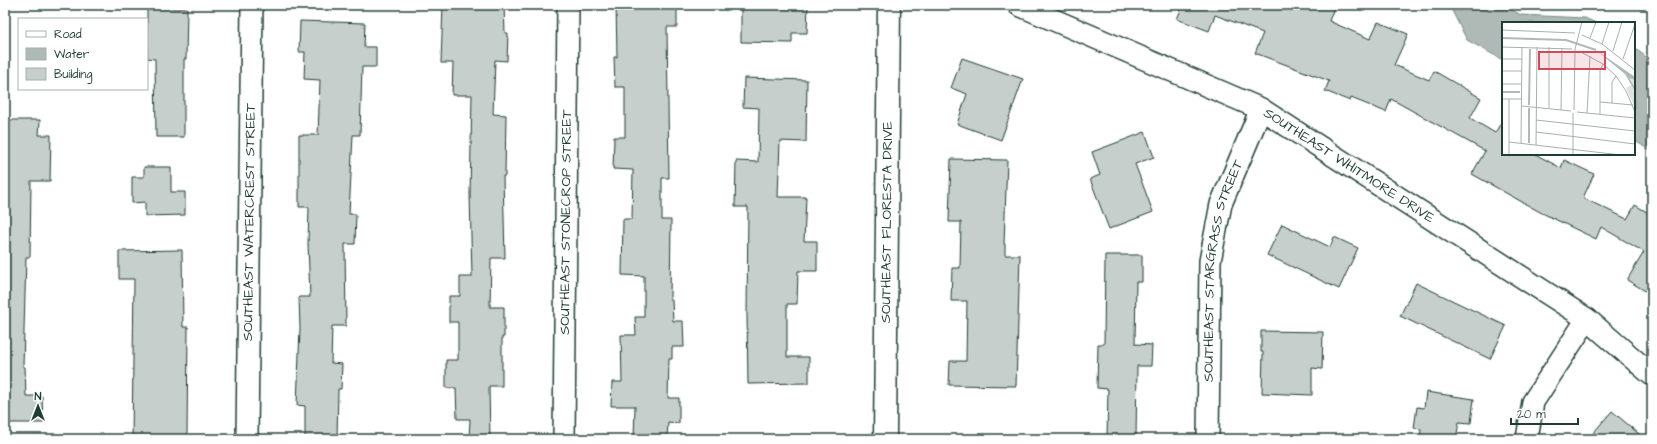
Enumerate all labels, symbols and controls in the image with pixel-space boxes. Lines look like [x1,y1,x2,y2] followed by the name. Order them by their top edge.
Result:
[18,18,148,90] legend
[1502,22,1635,155] inset map
[54,26,82,43] text: Road
[54,46,90,63] text: Water
[54,66,92,84] text: Building
[238,103,261,341] street label: SOUTHEAST WATERCREST STREET
[1260,103,1439,229] street label: SOUTHEAST WHITMORE DRIVE
[555,109,577,335] street label: SOUTHEAST STONECROP STREET
[876,120,898,323] street label: SOUTHEAST FLORESTA DRIVE
[1199,157,1249,382] street label: SOUTHEAST STARGRASS STREET
[18,386,58,426] north arrow
[35,389,42,404] text: N
[1511,400,1578,426] scale bar
[1517,406,1546,423] text: 20 m

